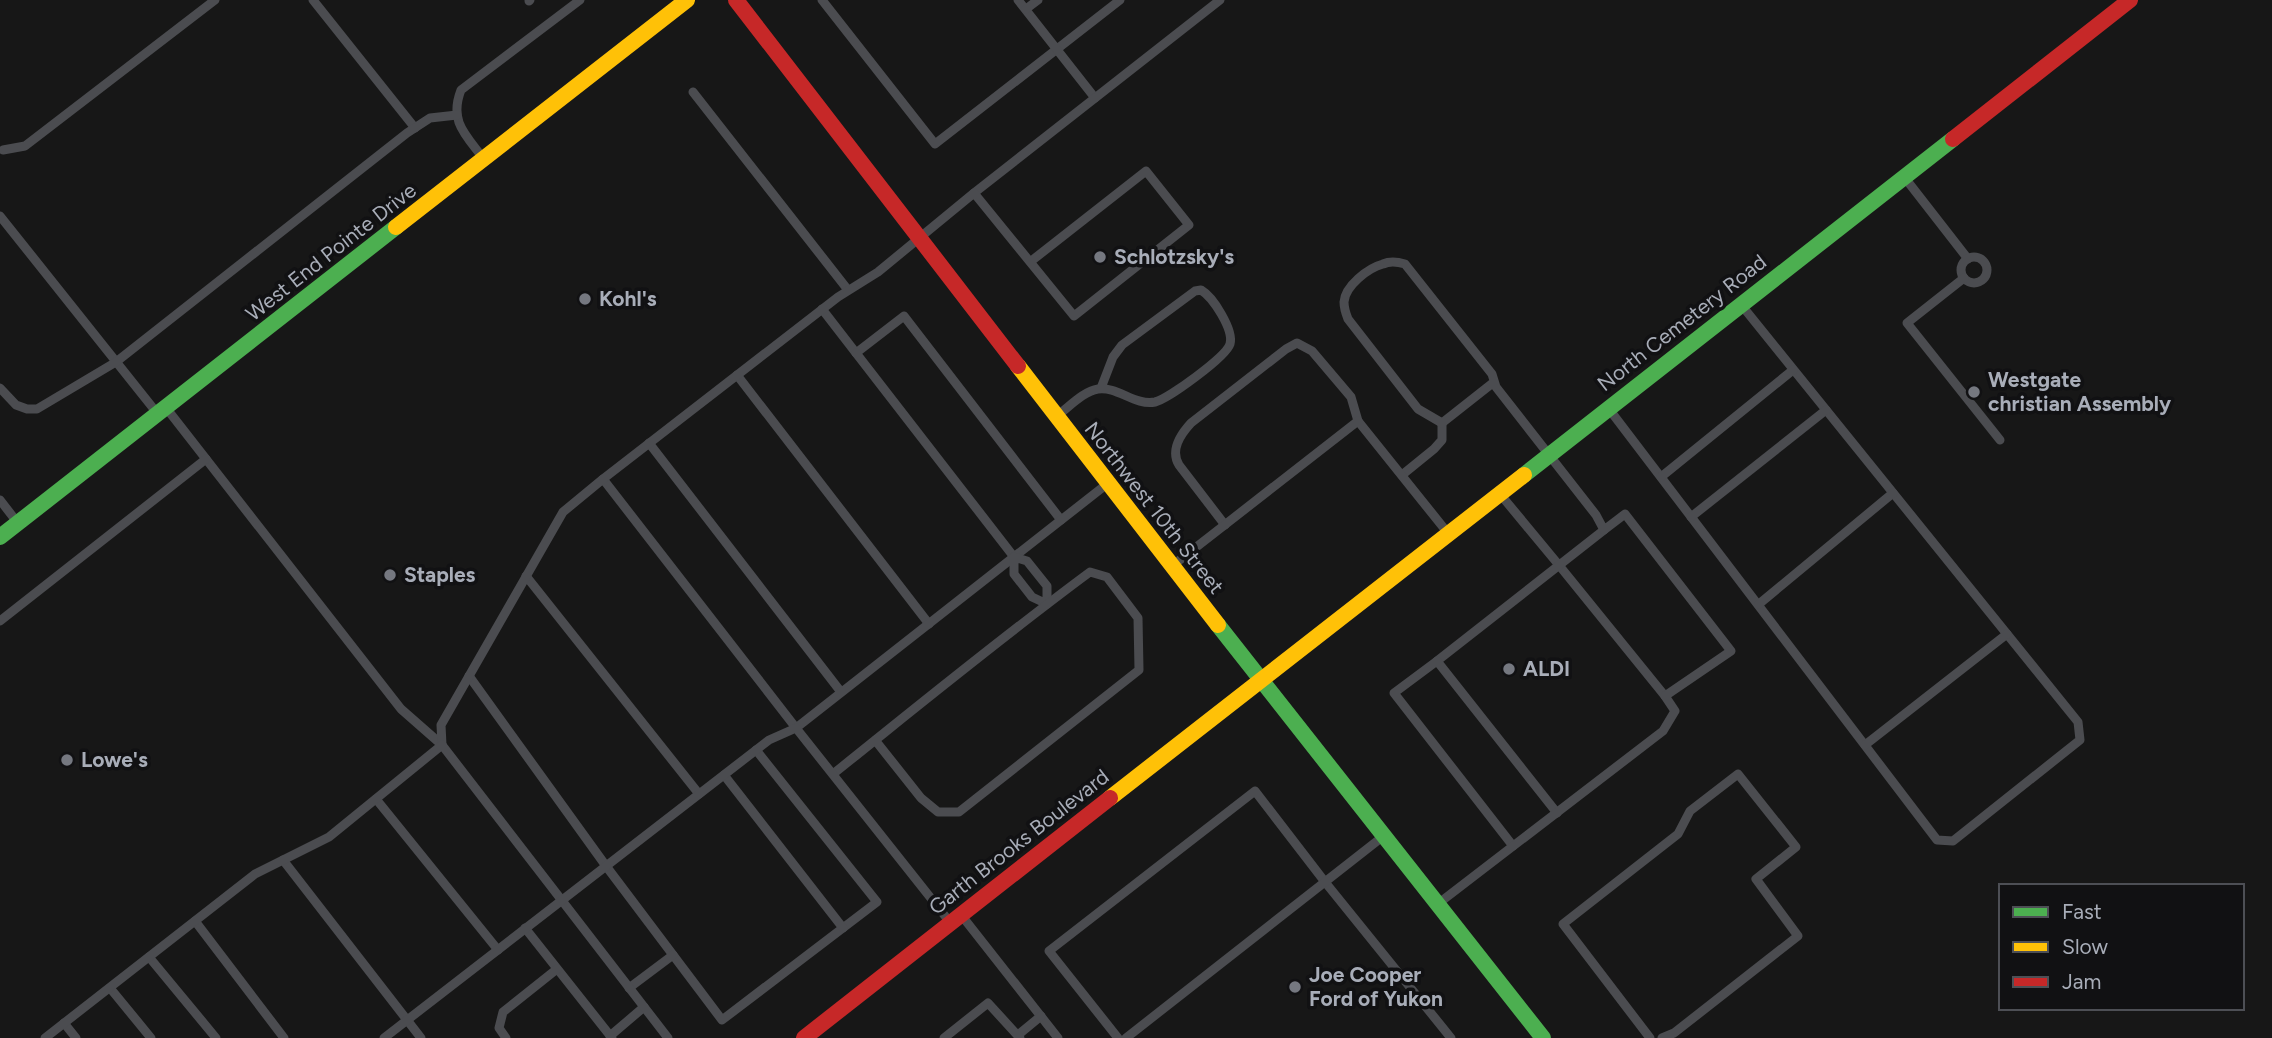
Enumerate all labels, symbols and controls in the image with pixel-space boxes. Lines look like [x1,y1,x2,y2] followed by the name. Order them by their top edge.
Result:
[241,177,421,326] street label: West End Pointe Drive
[1114,244,1234,269] place label: Schlotzsky's
[1092,249,1108,265] marker: Schlotzsky's
[1592,249,1771,396] street label: North Cemetery Road
[599,286,657,311] place label: Kohl's
[577,291,593,307] marker: Kohl's
[1988,367,2172,416] place label: Westgate christian Assembly
[1966,384,1982,400] marker: Westgate christian Assembly
[1079,417,1229,599] street label: Northwest 10th Street
[404,562,476,587] place label: Staples
[382,567,398,583] marker: Staples
[1523,656,1570,681] place label: ALDI
[1501,661,1517,677] marker: ALDI
[81,747,148,772] place label: Lowe's
[59,752,75,768] marker: Lowe's
[924,764,1114,920] street label: Garth Brooks Boulevard
[1999,884,2244,1010] legend
[2062,899,2102,924] text: Fast
[2062,934,2108,959] text: Slow
[1309,962,1443,1011] place label: Joe Cooper Ford of Yukon
[2062,969,2101,994] text: Jam
[1287,979,1303,995] marker: Joe Cooper Ford of Yukon

